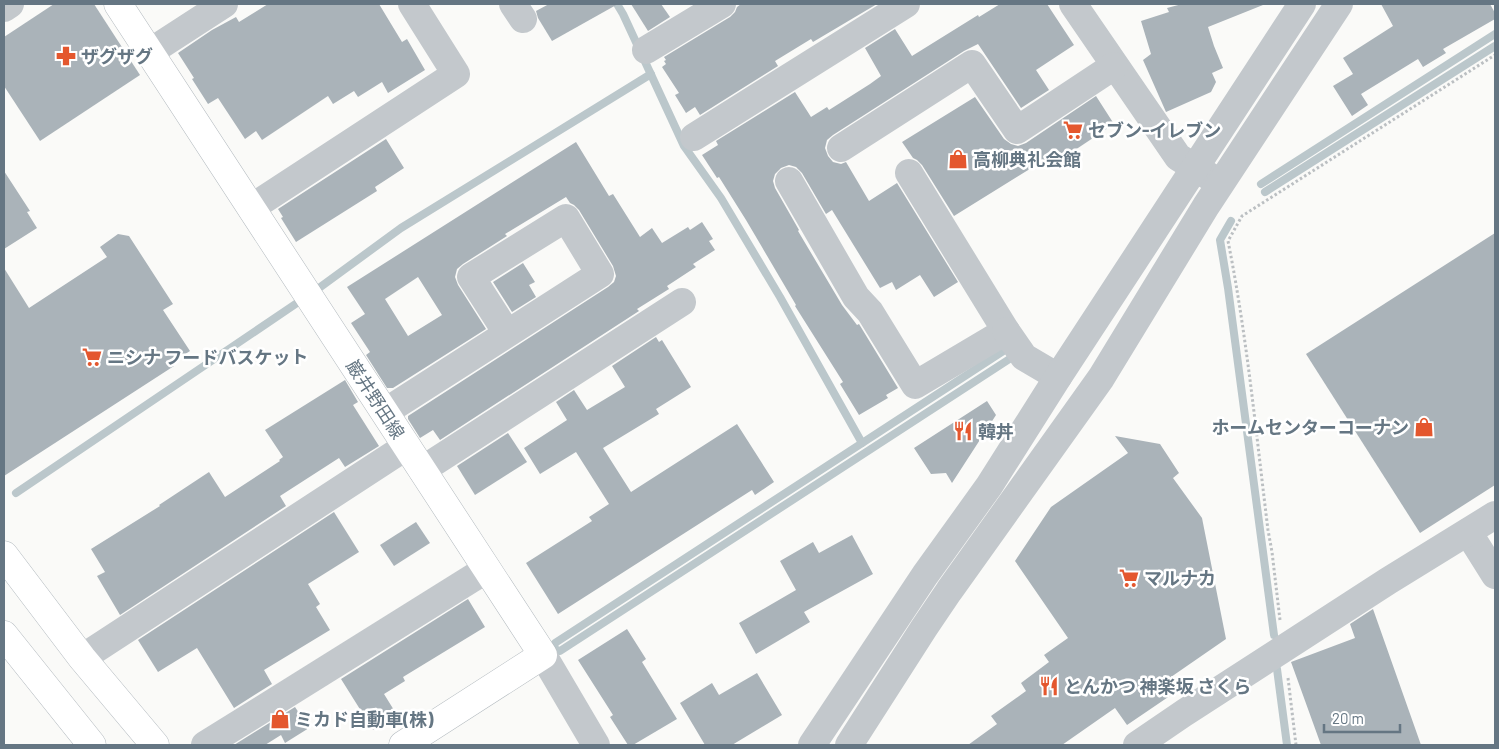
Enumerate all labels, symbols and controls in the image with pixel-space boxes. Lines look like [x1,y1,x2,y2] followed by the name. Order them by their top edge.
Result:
[55,45,77,67] pharmacy icon: ザグザグ
[81,45,153,67] place label: ザグザグ
[1062,119,1084,141] supermarket icon: セブン-イレブン
[1088,119,1221,141] place label: セブン-イレブン
[947,148,969,170] shop icon: 高柳典礼会館
[973,148,1081,170] place label: 高柳典礼会館
[81,346,103,368] supermarket icon: ニシナ フードバスケット
[107,346,309,368] place label: ニシナ フードバスケット
[342,355,410,443] street label: 巌井野田線
[1212,416,1409,438] place label: ホームセンターコーナン
[1413,416,1435,438] shop icon: ホームセンターコーナン
[952,420,974,442] restaurant icon: 韓丼
[978,420,1014,442] place label: 韓丼
[1118,567,1140,589] supermarket icon: マルナカ
[1144,567,1216,589] place label: マルナカ
[1038,675,1060,697] restaurant icon: とんかつ 神楽坂 さくら
[1064,675,1251,697] place label: とんかつ 神楽坂 さくら
[1324,702,1400,734] scale bar
[269,708,291,730] shop icon: ミカド自動車(株)
[295,708,434,730] place label: ミカド自動車(株)
[1332,709,1364,727] text: 20 m

